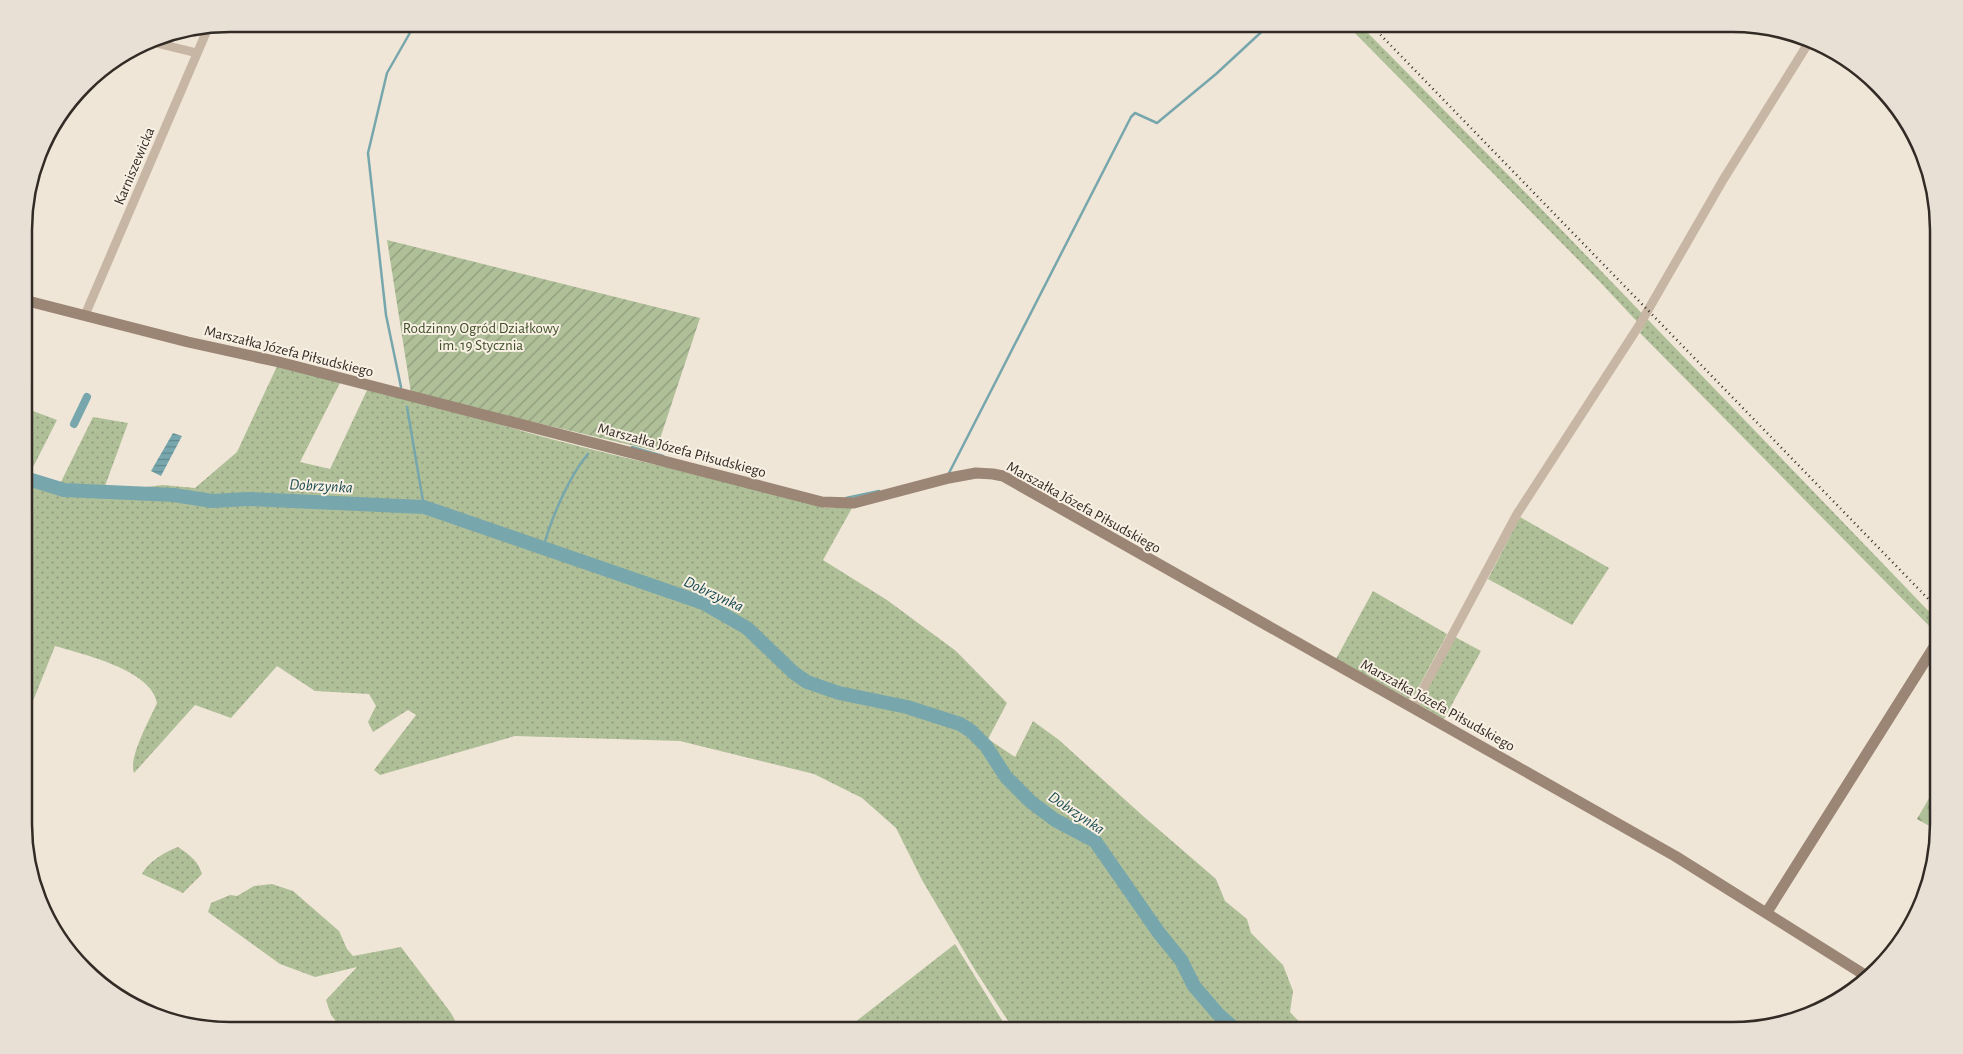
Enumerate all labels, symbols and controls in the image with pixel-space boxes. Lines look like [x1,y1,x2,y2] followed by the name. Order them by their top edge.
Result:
[111,125,158,207] street label: Karniszewicka
[403,321,560,353] park label: Rodzinny Ogród Działkowy im. 19 Stycznia
[203,323,375,380] street label: Marszałka Józefa Piłsudskiego
[596,421,768,480] street label: Marszałka Józefa Piłsudskiego
[1004,459,1163,556] street label: Marszałka Józefa Piłsudskiego
[289,476,353,496] water label: Dobrzynka
[681,573,746,615] water label: Dobrzynka
[1358,657,1517,754] street label: Marszałka Józefa Piłsudskiego
[1046,788,1107,837] water label: Dobrzynka

